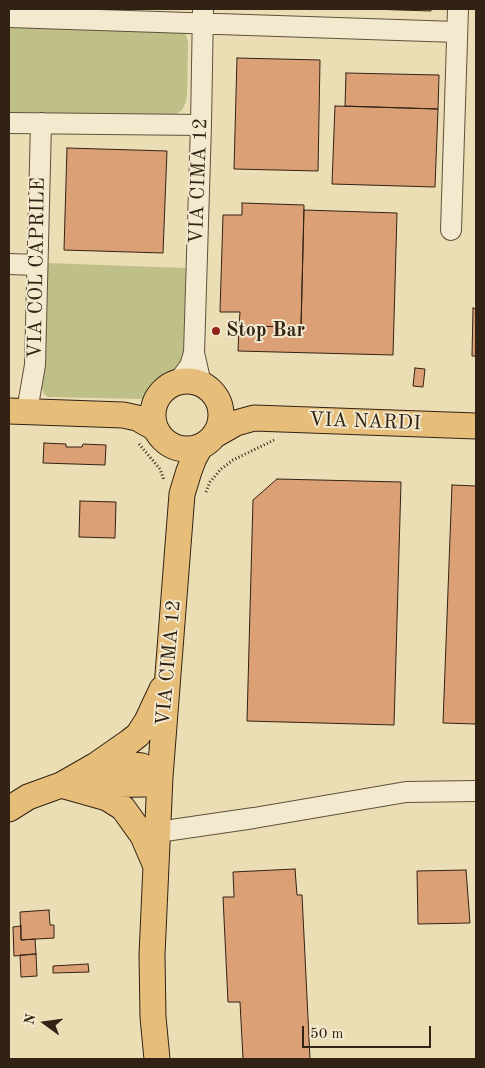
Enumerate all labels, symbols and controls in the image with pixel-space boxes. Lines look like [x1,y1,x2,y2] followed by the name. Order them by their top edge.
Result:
[185,117,213,245] street label: VIA CIMA 12
[23,177,51,359] street label: VIA COL CAPRILE
[226,319,305,343] place label: Stop Bar
[210,325,222,337] marker: Stop Bar
[309,408,421,436] street label: VIA NARDI
[152,599,186,727] street label: VIA CIMA 12
[20,998,70,1048] north arrow
[22,1012,39,1026] text: N
[305,1016,434,1048] scale bar
[310,1027,344,1042] text: 50 m

